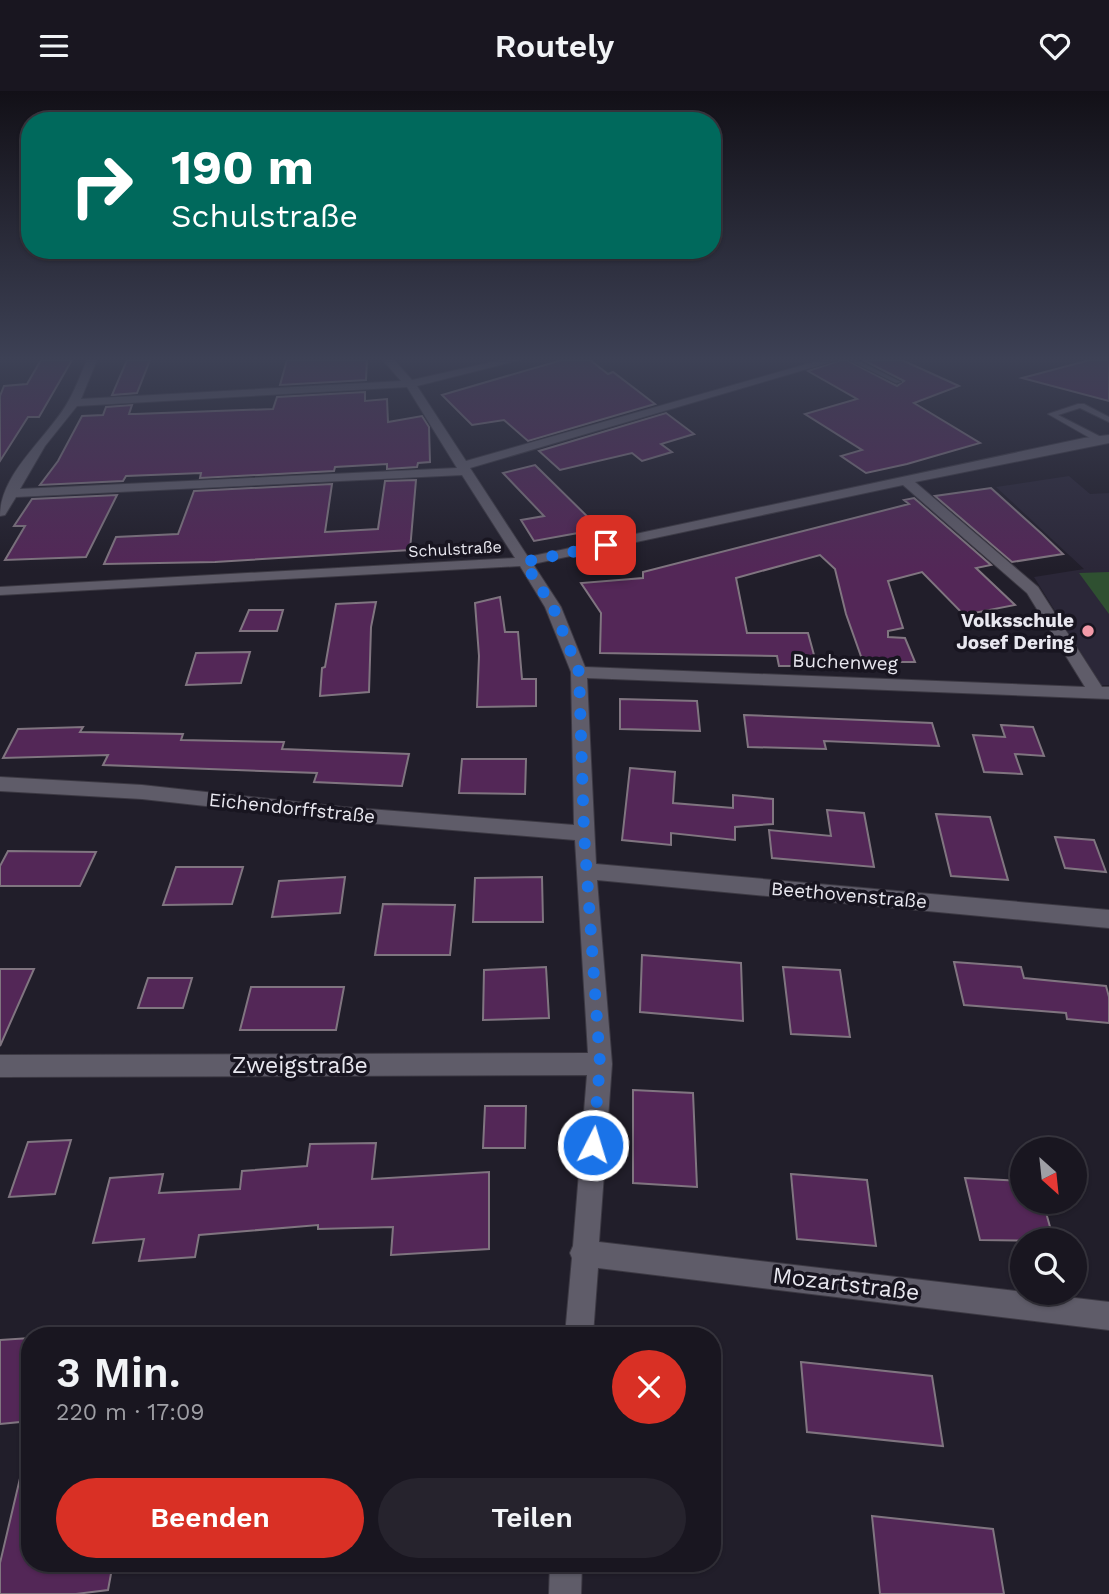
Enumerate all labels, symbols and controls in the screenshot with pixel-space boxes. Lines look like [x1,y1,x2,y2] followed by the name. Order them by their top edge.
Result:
[35,27,73,65] icon: menu
[495,27,614,65] text: Routely
[1036,27,1074,65] icon: heart
[171,138,314,196] text: 190 m
[56,140,147,231] icon: right
[171,197,358,235] text: Schulstraße
[576,515,636,575] pin
[587,526,625,564] icon: arrive
[408,537,502,561] street label: Schulstraße
[956,609,1074,654] place label: Volksschule Josef Dering
[1080,623,1096,639] marker: Volksschule Josef Dering
[792,649,899,675] street label: Buchenweg
[208,788,376,828] street label: Eichendorffstraße
[770,877,928,913] street label: Beethovenstraße
[232,1052,368,1079] street label: Zweigstraße
[556,1108,630,1182] position arrow
[1010,1137,1087,1215] north arrow
[1010,1137,1087,1305] map controls
[1010,1228,1087,1305] button: search
[771,1262,921,1306] street label: Mozartstraße
[56,1348,181,1397] text: 3 Min.
[612,1350,686,1424] button: close
[56,1399,205,1426] text: 220 m · 17:09
[56,1478,364,1558] button: Beenden
[378,1478,686,1558] button: Teilen

